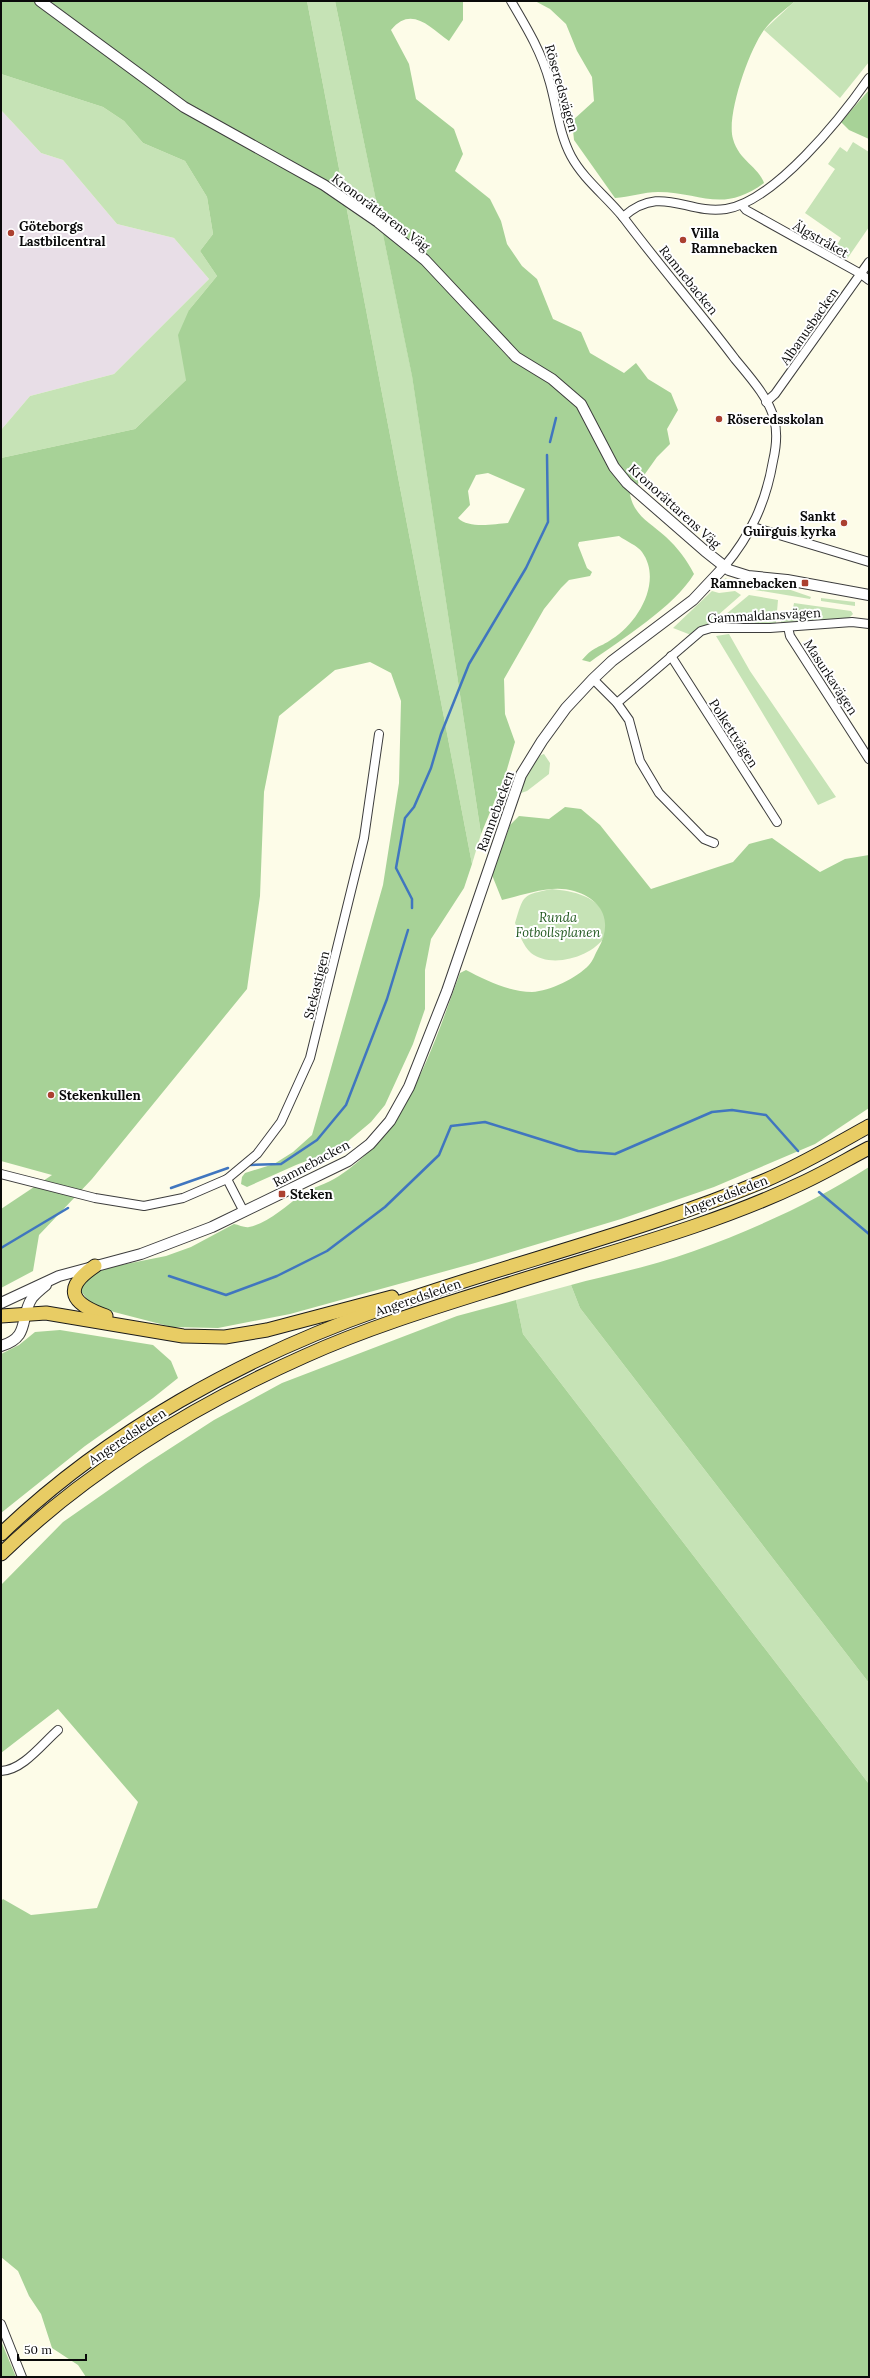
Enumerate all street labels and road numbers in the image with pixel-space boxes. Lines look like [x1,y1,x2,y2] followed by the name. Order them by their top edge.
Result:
[541,42,582,134] street label: Röseredsvägen
[328,170,434,255] street label: Kronorättarens Väg
[789,217,852,262] street label: Älgstråket
[655,242,722,319] street label: Ramnebacken
[776,284,842,369] street label: Albanusbacken
[625,460,725,553] street label: Kronorättarens Väg
[707,604,821,627] street label: Gammaldansvägen
[800,636,861,718] street label: Masurkavägen
[705,696,762,771] street label: Polkettvägen
[473,768,518,854] street label: Ramnebacken
[300,949,333,1021] street label: Stekastigen
[270,1136,353,1191] street label: Ramnebacken
[679,1171,770,1220] street label: Angeredsleden
[372,1275,463,1320] street label: Angeredsleden
[84,1404,169,1469] street label: Angeredsleden

